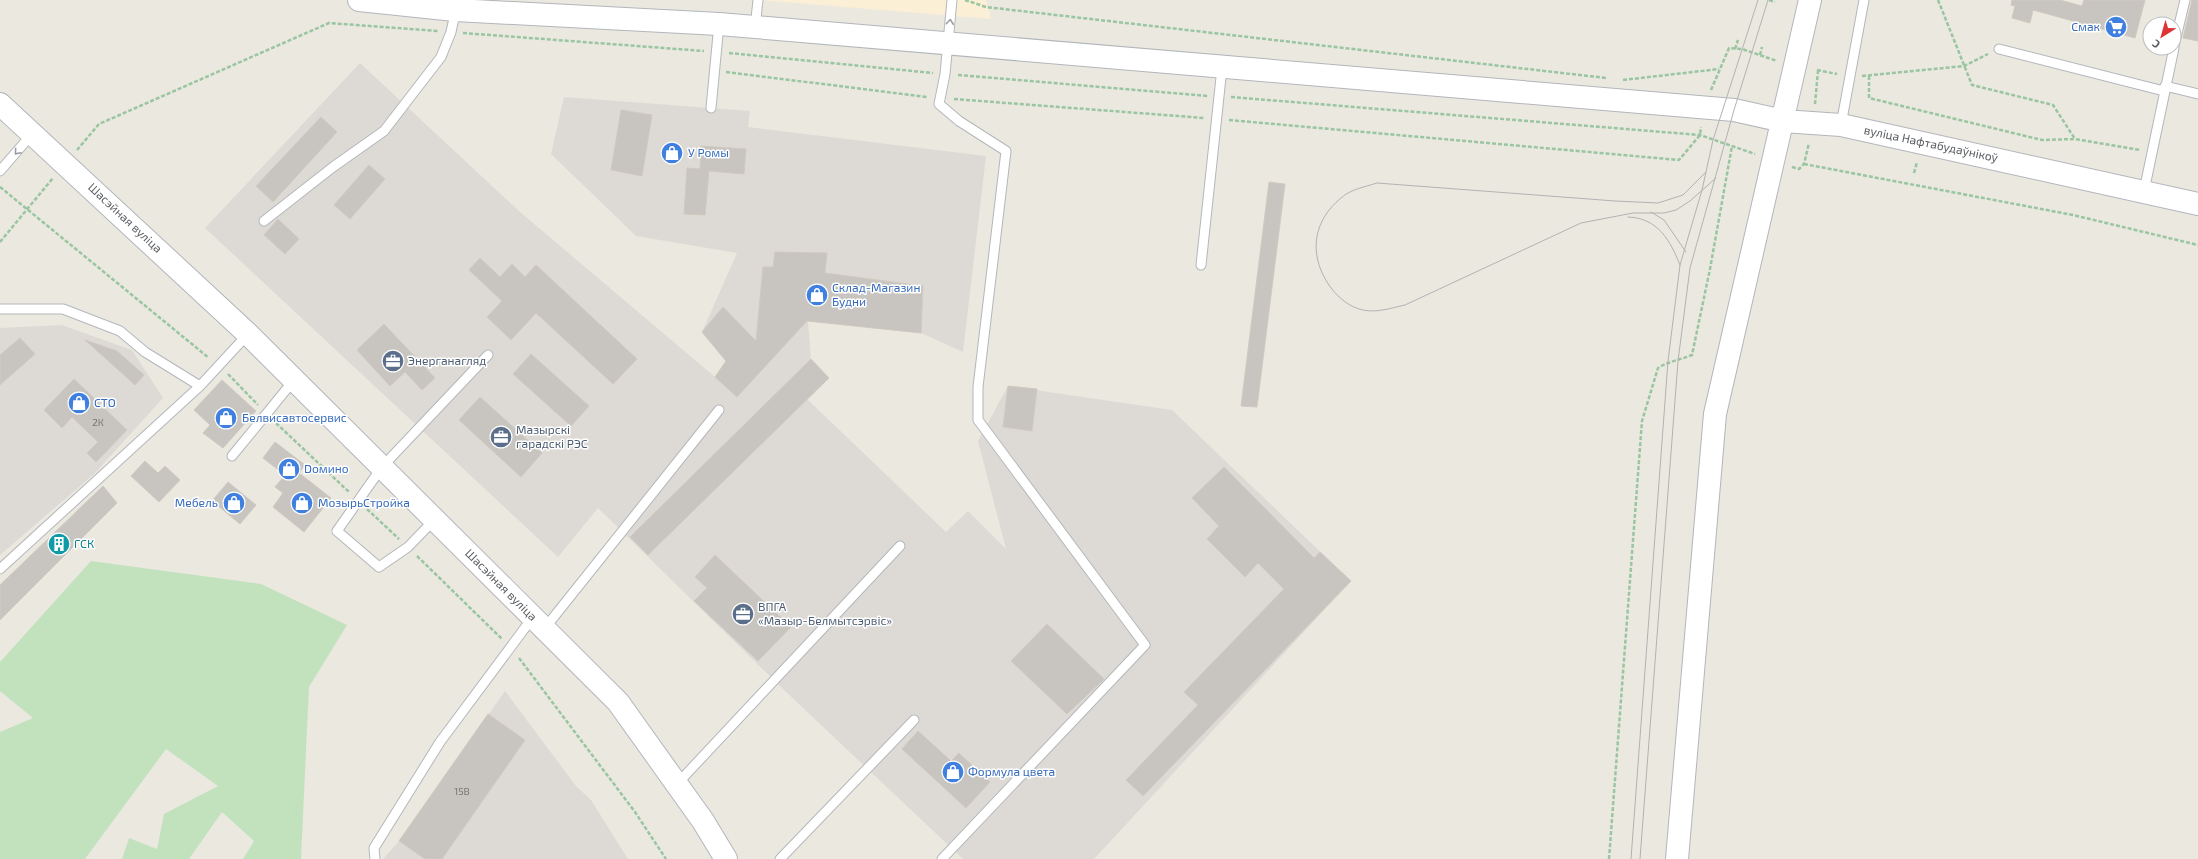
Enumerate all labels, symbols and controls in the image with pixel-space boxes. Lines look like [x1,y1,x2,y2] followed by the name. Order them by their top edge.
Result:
[2103,14,2129,40] supermarket icon: Смак
[2142,16,2182,56] north arrow
[945,19,954,25] one-way arrow
[2071,19,2101,33] place label: Смак
[2149,37,2162,52] text: С
[1863,122,2000,165] street label: вуліца Нафтабудаўнікоў
[659,140,685,166] shop icon: У Ромы
[688,145,729,159] place label: У Ромы
[14,147,21,155] one-way arrow
[85,180,165,256] street label: Шасэйная вуліца
[832,280,920,309] place label: Склад-Магазин Будни
[804,282,830,308] shop icon: Склад-Магазин Будни
[380,348,406,374] office icon: Энерганагляд
[408,353,486,367] place label: Энерганагляд
[66,390,92,416] shop icon: СТО
[94,395,116,409] place label: СТО
[213,405,239,431] shop icon: Белвисавтосервис
[242,410,347,424] place label: Белвисавтосервис
[92,416,104,428] house number: 2К
[516,422,588,450] place label: Мазырскі гарадскі РЭС
[488,424,514,450] office icon: Мазырскі гарадскі РЭС
[276,456,302,482] shop icon: Dомино
[304,461,349,475] place label: Dомино
[221,490,247,516] shop icon: Мебель
[289,490,315,516] shop icon: МозырьСтройка
[175,495,218,509] place label: Мебель
[318,495,410,509] place label: МозырьСтройка
[46,531,72,557] building icon: ГСК
[74,536,94,550] place label: ГСК
[462,546,540,624] street label: Шасэйная вуліца
[758,599,892,627] place label: ВПГА «Мазыр-Белмытсэрвіс»
[730,601,756,627] office icon: ВПГА «Мазыр-Белмытсэрвіс»
[940,759,966,785] shop icon: Формула цвета
[968,764,1055,779] place label: Формула цвета
[454,785,470,797] house number: 15В

